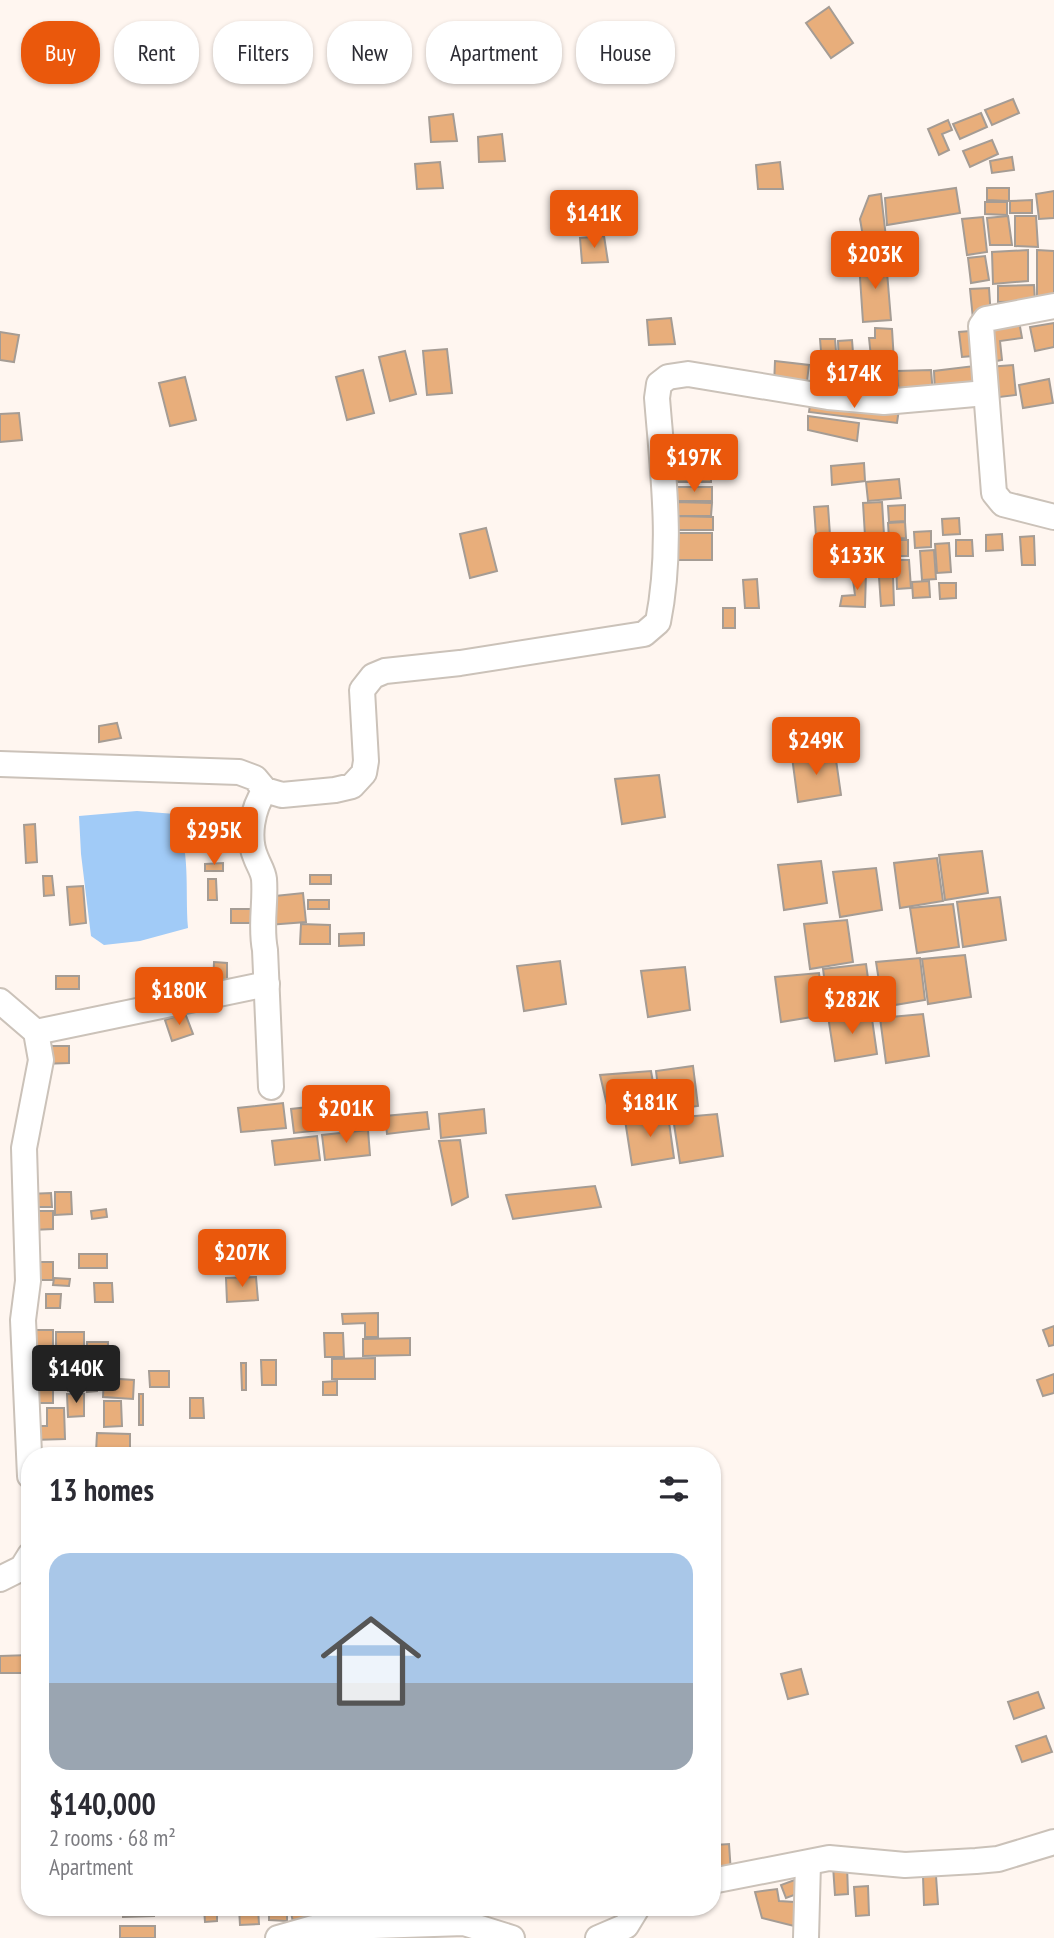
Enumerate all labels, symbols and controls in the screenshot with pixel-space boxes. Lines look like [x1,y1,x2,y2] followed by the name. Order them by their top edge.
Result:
[21,21,100,84] chip: Buy
[114,21,199,84] chip: Rent
[213,21,313,84] chip: Filters
[327,21,412,84] chip: New
[426,21,562,84] chip: Apartment
[576,21,675,84] chip: House
[545,190,643,250] pin: $141K
[566,198,622,227] text: $141K
[826,232,924,291] pin: $203K
[847,239,903,268] text: $203K
[805,350,903,410] pin: $174K
[826,358,882,387] text: $174K
[645,434,743,494] pin: $197K
[666,442,722,471] text: $197K
[808,532,906,592] pin: $133K
[829,540,885,569] text: $133K
[767,718,865,777] pin: $249K
[788,725,844,754] text: $249K
[165,808,263,867] pin: $295K
[186,815,242,844] text: $295K
[130,968,228,1027] pin: $180K
[151,975,207,1004] text: $180K
[803,976,901,1036] pin: $282K
[824,984,880,1013] text: $282K
[601,1080,699,1139] pin: $181K
[297,1086,395,1145] pin: $201K
[622,1087,678,1116] text: $181K
[318,1093,374,1122] text: $201K
[193,1230,291,1289] pin: $207K
[214,1237,270,1266] text: $207K
[27,1346,125,1405] pin: $140K
[48,1353,104,1382] text: $140K
[49,1470,154,1509] text: 13 homes
[655,1470,693,1508] icon: filters
[308,1598,434,1724] icon: home
[49,1784,156,1823] text: $140,000
[49,1823,176,1852] text: 2 rooms · 68 m²
[49,1852,133,1881] text: Apartment

